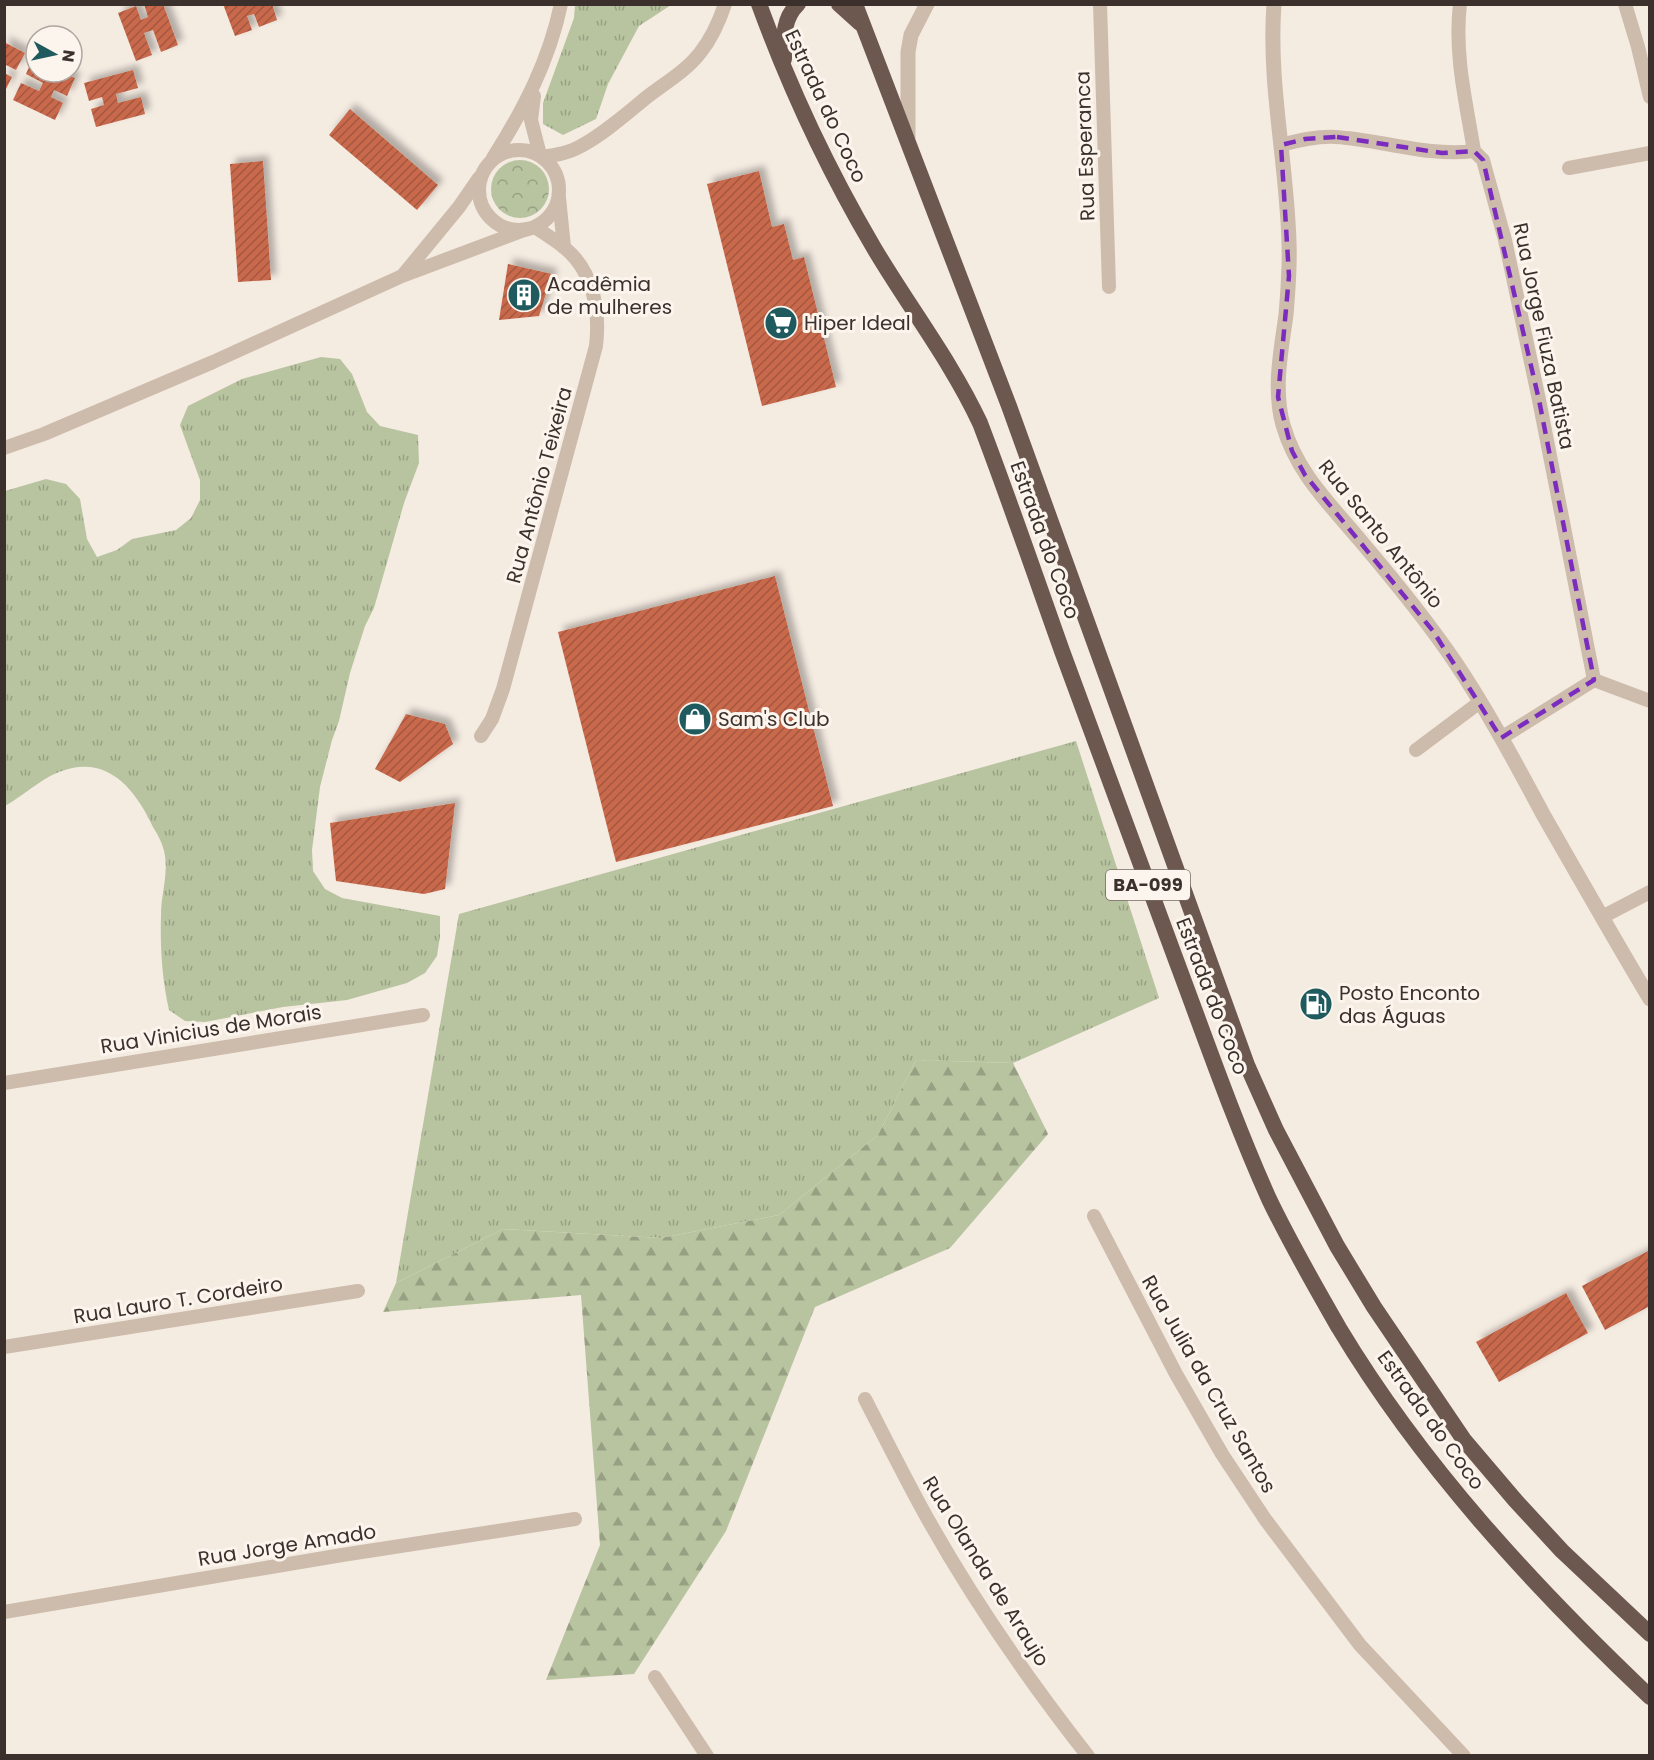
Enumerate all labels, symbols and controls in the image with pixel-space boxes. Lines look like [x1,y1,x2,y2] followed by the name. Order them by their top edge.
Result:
[24,24,84,84] north arrow
[778,25,874,187] street label: Estrada do Coco
[56,48,81,64] text: N
[1068,71,1102,221] street label: Rua Esperanca
[1506,220,1582,452] street label: Rua Jorge Fiuza Batista
[547,270,672,321] place label: Acadêmia de mulheres
[506,277,542,313] building icon: Acadêmia de mulheres
[763,305,799,341] supermarket icon: Hiper Ideal
[804,309,911,337] place label: Hiper Ideal
[499,384,579,586] street label: Rua Antônio Teixeira
[1312,454,1450,614] street label: Rua Santo Antônio
[1003,457,1087,623] street label: Estrada do Coco
[677,701,713,737] shop icon: Sam's Club
[718,705,830,733] place label: Sam's Club
[1106,870,1190,900] road number: BA-099
[1169,913,1255,1079] street label: Estrada do Coco
[1339,979,1480,1030] place label: Posto Enconto das Águas
[1298,986,1334,1022] fuel station icon: Posto Enconto das Águas
[99,998,323,1060] street label: Rua Vinicius de Morais
[71,1270,285,1330] street label: Rua Lauro T. Cordeiro
[1135,1270,1283,1498] street label: Rua Julia da Cruz Santos
[1371,1345,1491,1495] street label: Estrada do Coco
[916,1471,1056,1671] street label: Rua Olanda de Araujo
[196,1517,378,1573] street label: Rua Jorge Amado

